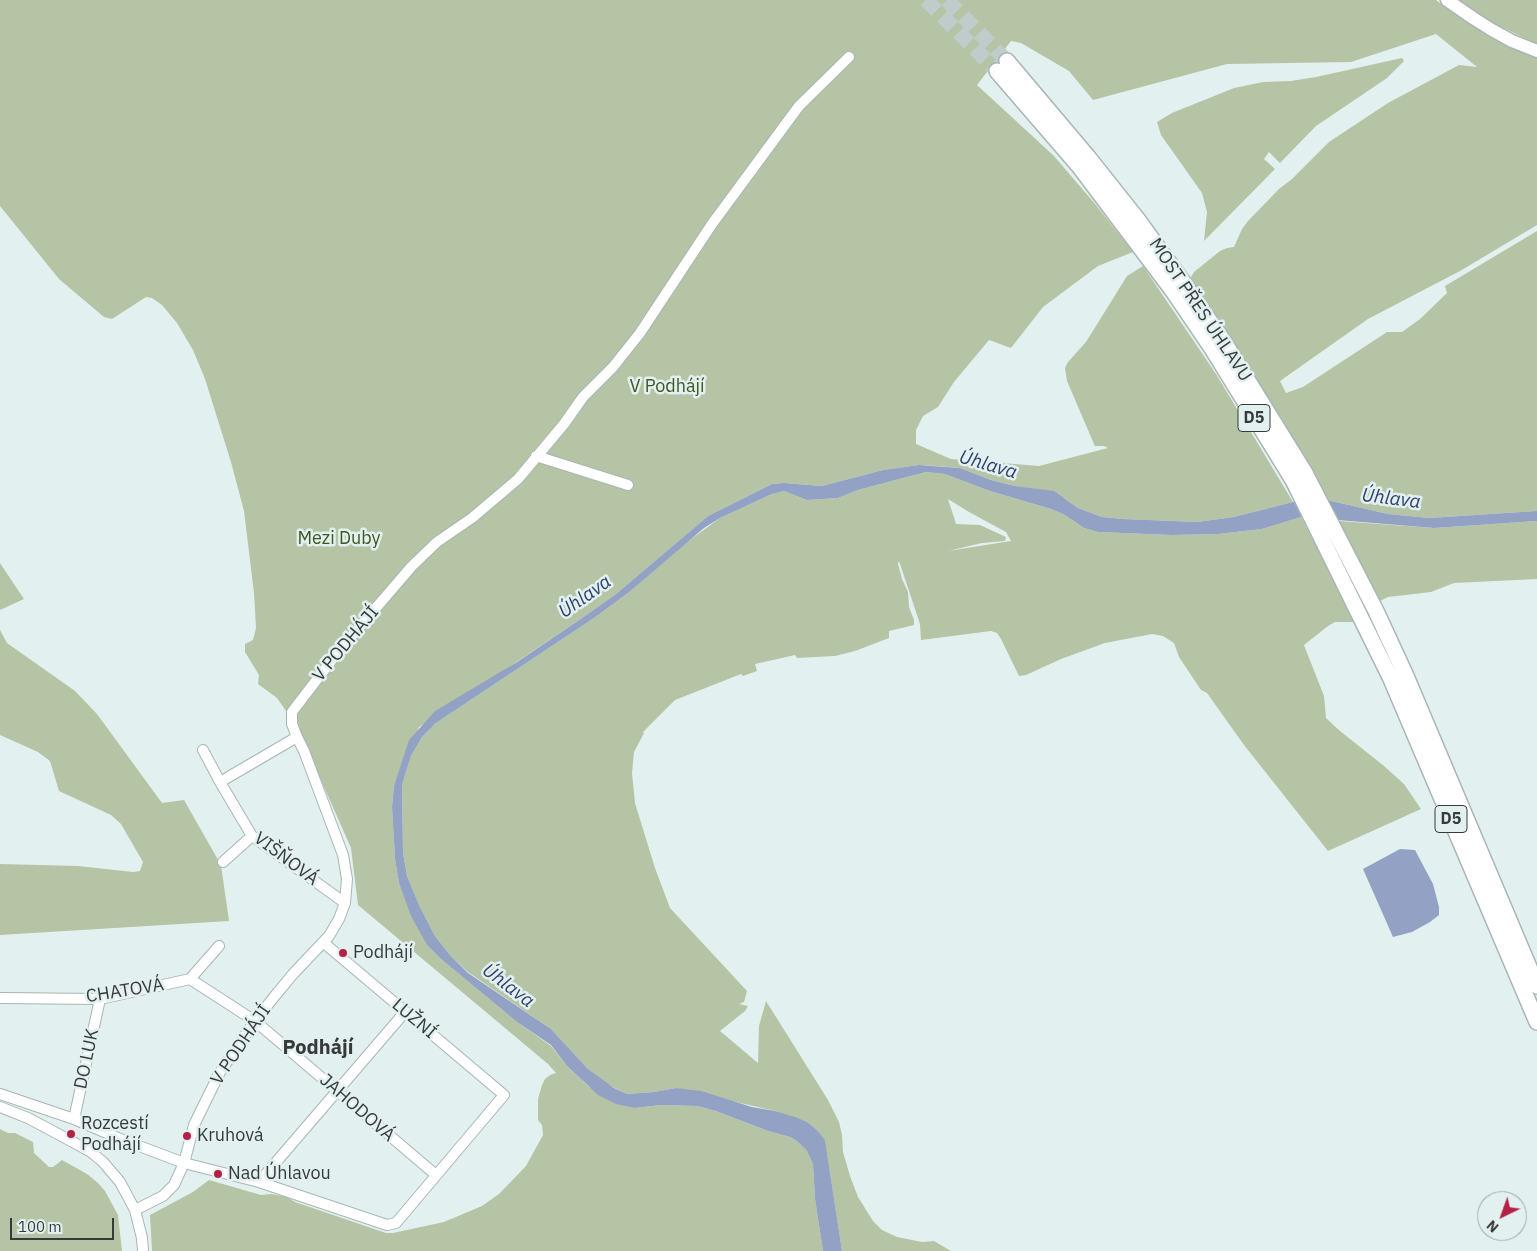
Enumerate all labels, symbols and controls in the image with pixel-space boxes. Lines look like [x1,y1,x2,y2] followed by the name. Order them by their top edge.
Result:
[1144,234,1256,386] street label: MOST PŘES ÚHLAVU
[629,376,705,398] park label: V Podhájí
[1238,404,1270,432] road number: D5
[956,446,1020,484] water label: Úhlava
[1360,484,1422,514] water label: Úhlava
[297,528,381,550] park label: Mezi Duby
[554,571,616,623] water label: Úhlava
[308,602,384,686] street label: V PODHÁJÍ
[1435,806,1467,832] road number: D5
[249,828,323,890] street label: VIŠŇOVÁ
[353,942,413,964] place label: Podhájí
[337,947,349,959] marker: Podhájí
[477,959,539,1013] water label: Úhlava
[85,974,165,1008] street label: CHATOVÁ
[387,994,441,1044] street label: LUŽNÍ
[206,1001,276,1089] street label: V PODHÁJÍ
[70,1027,104,1091] street label: DO LUK
[283,1036,353,1060] district label: Podhájí
[315,1070,399,1146] street label: JAHODOVÁ
[81,1113,149,1156] place label: Rozcestí Podhájí
[197,1125,264,1147] place label: Kruhová
[65,1128,77,1140] marker: Rozcestí Podhájí
[181,1130,193,1142] marker: Kruhová
[228,1163,331,1185] place label: Nad Úhlavou
[212,1168,224,1180] marker: Nad Úhlavou
[1477,1191,1527,1241] north arrow
[12,1208,116,1240] scale bar
[1483,1216,1502,1236] text: N
[18,1217,62,1236] text: 100 m

